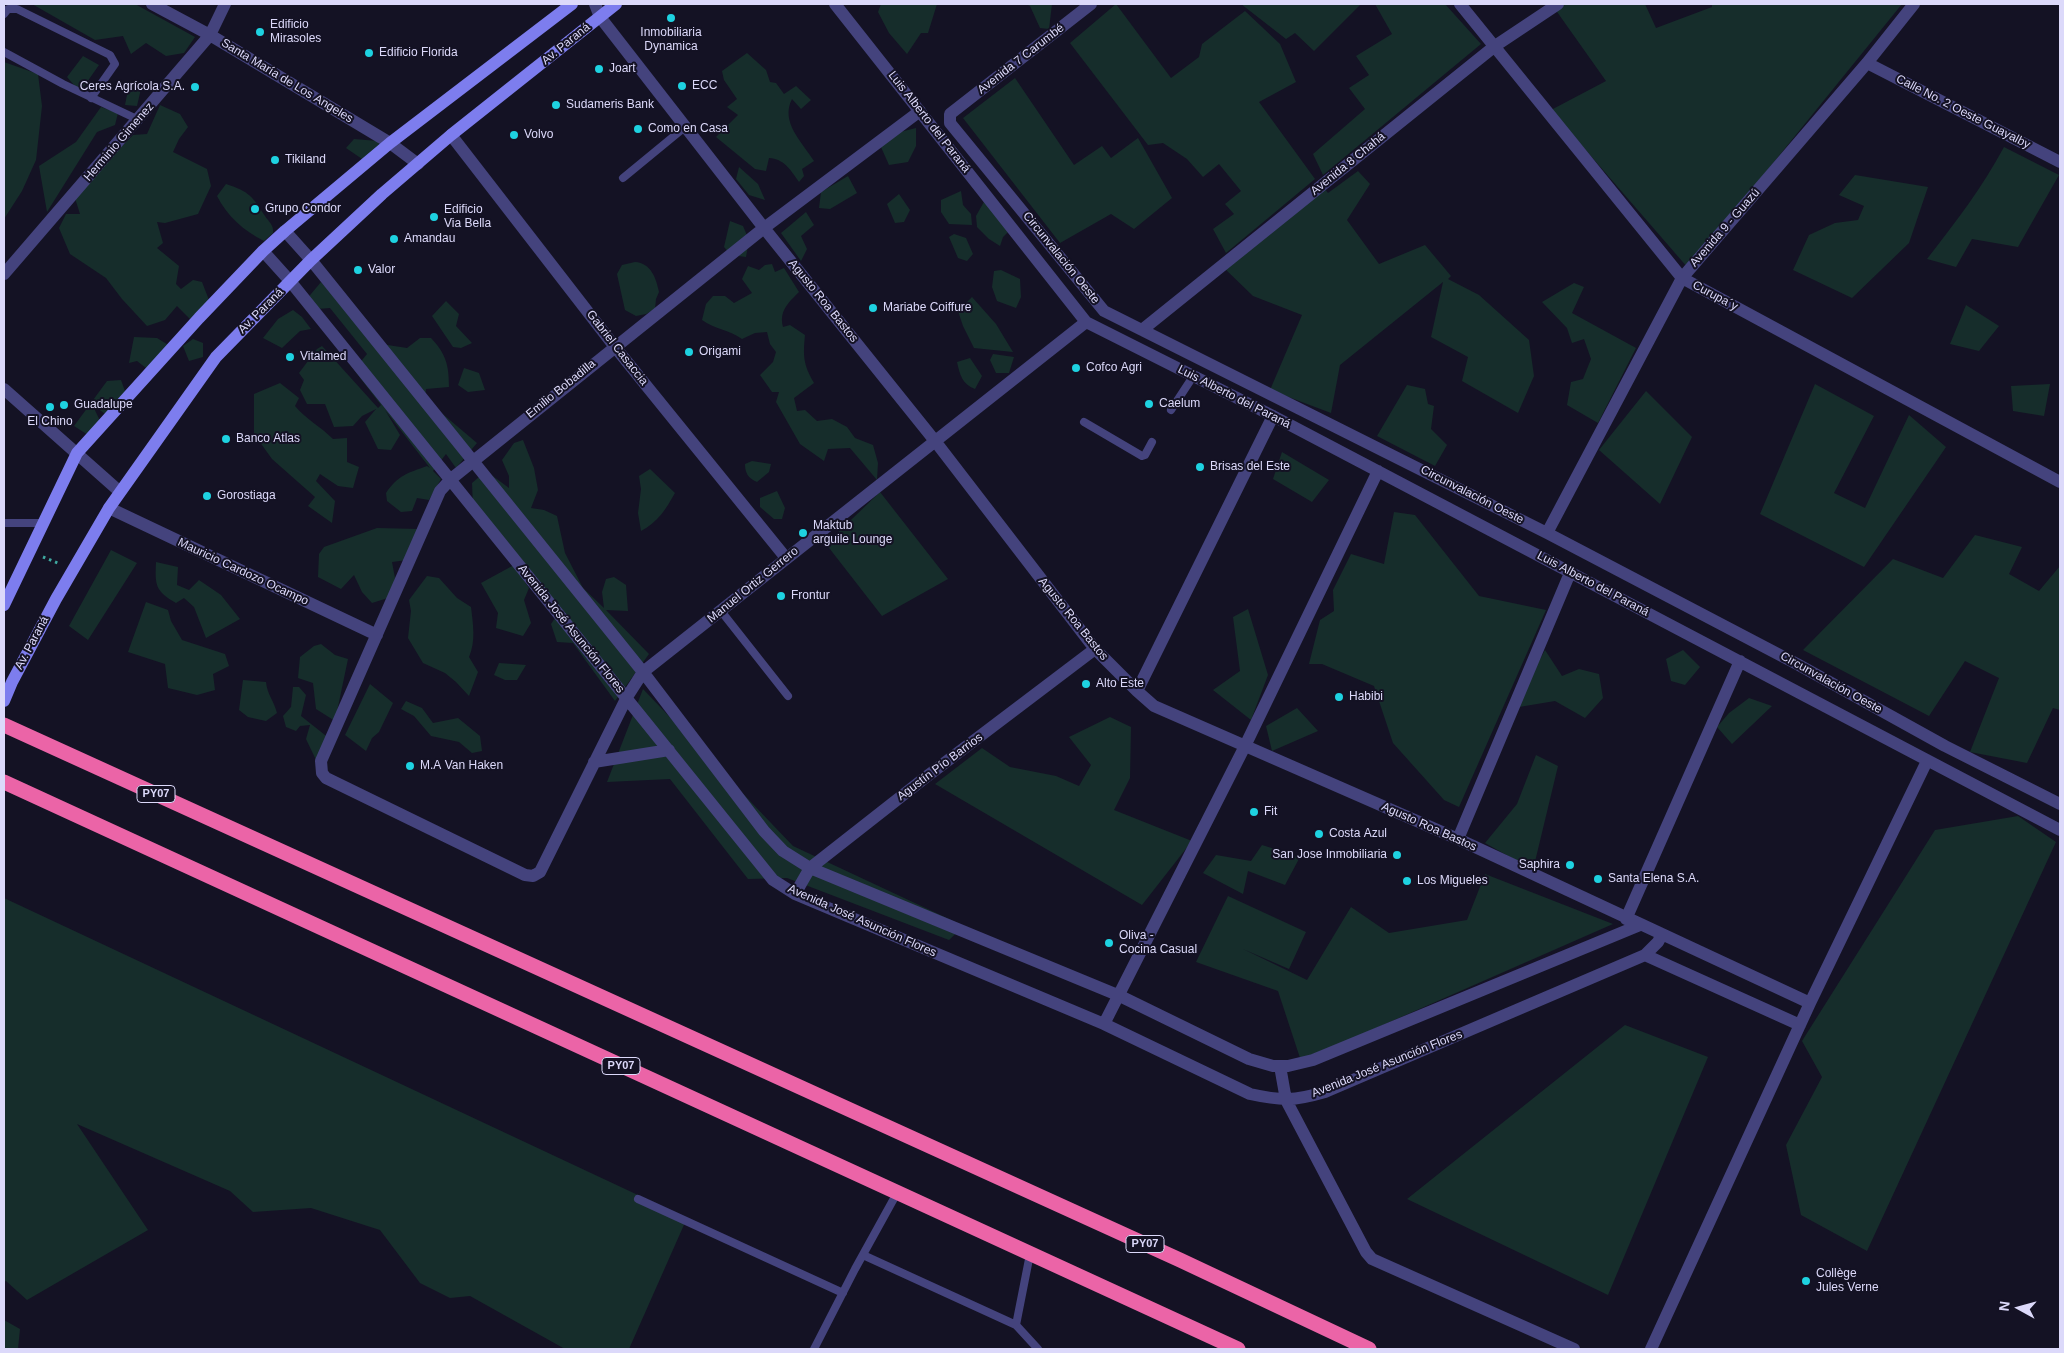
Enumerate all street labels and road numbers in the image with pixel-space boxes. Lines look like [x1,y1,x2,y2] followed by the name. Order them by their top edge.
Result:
[539,20,593,68] street label: Av. Paraná
[975,21,1067,97] street label: Avenida 7 Carumbé
[218,36,356,126] street label: Santa María de Los Angeles
[885,68,973,176] street label: Luis Alberto del Paraná
[1893,72,2033,152] street label: Calle No. 2 Oeste Guayalby
[81,100,157,184] street label: Herminio Gimenez
[1308,130,1388,198] street label: Avenida 8 Chahá
[1687,186,1763,270] street label: Avenida 9 - Guazú
[1020,209,1102,307] street label: Circunvalación Oeste
[785,257,861,345] street label: Agusto Roa Bastos
[1690,278,1740,314] street label: Curupa´y
[235,285,287,337] street label: Av. Paraná
[583,308,651,388] street label: Gabriel Casaccia
[523,357,599,421] street label: Emilio Bobadilla
[1175,362,1293,432] street label: Luis Alberto del Paraná
[1418,463,1526,527] street label: Circunvalación Oeste
[175,535,311,609] street label: Mauricio Cardozo Ocampo
[705,544,801,626] street label: Manuel Ortiz Gerrero
[1535,548,1651,620] street label: Luis Alberto del Paraná
[515,562,627,696] street label: Avenida José Asunción Flores
[1035,575,1111,663] street label: Agusto Roa Bastos
[12,614,52,672] street label: Av. Paraná
[1778,649,1884,717] street label: Circunvalación Oeste
[894,730,986,804] street label: Agustín Pío Barrios
[137,786,175,802] road number: PY07
[1379,800,1479,854] street label: Agusto Roa Bastos
[785,882,939,960] street label: Avenida José Asunción Flores
[1310,1027,1464,1101] street label: Avenida José Asunción Flores
[602,1058,640,1074] road number: PY07
[1126,1236,1164,1252] road number: PY07

